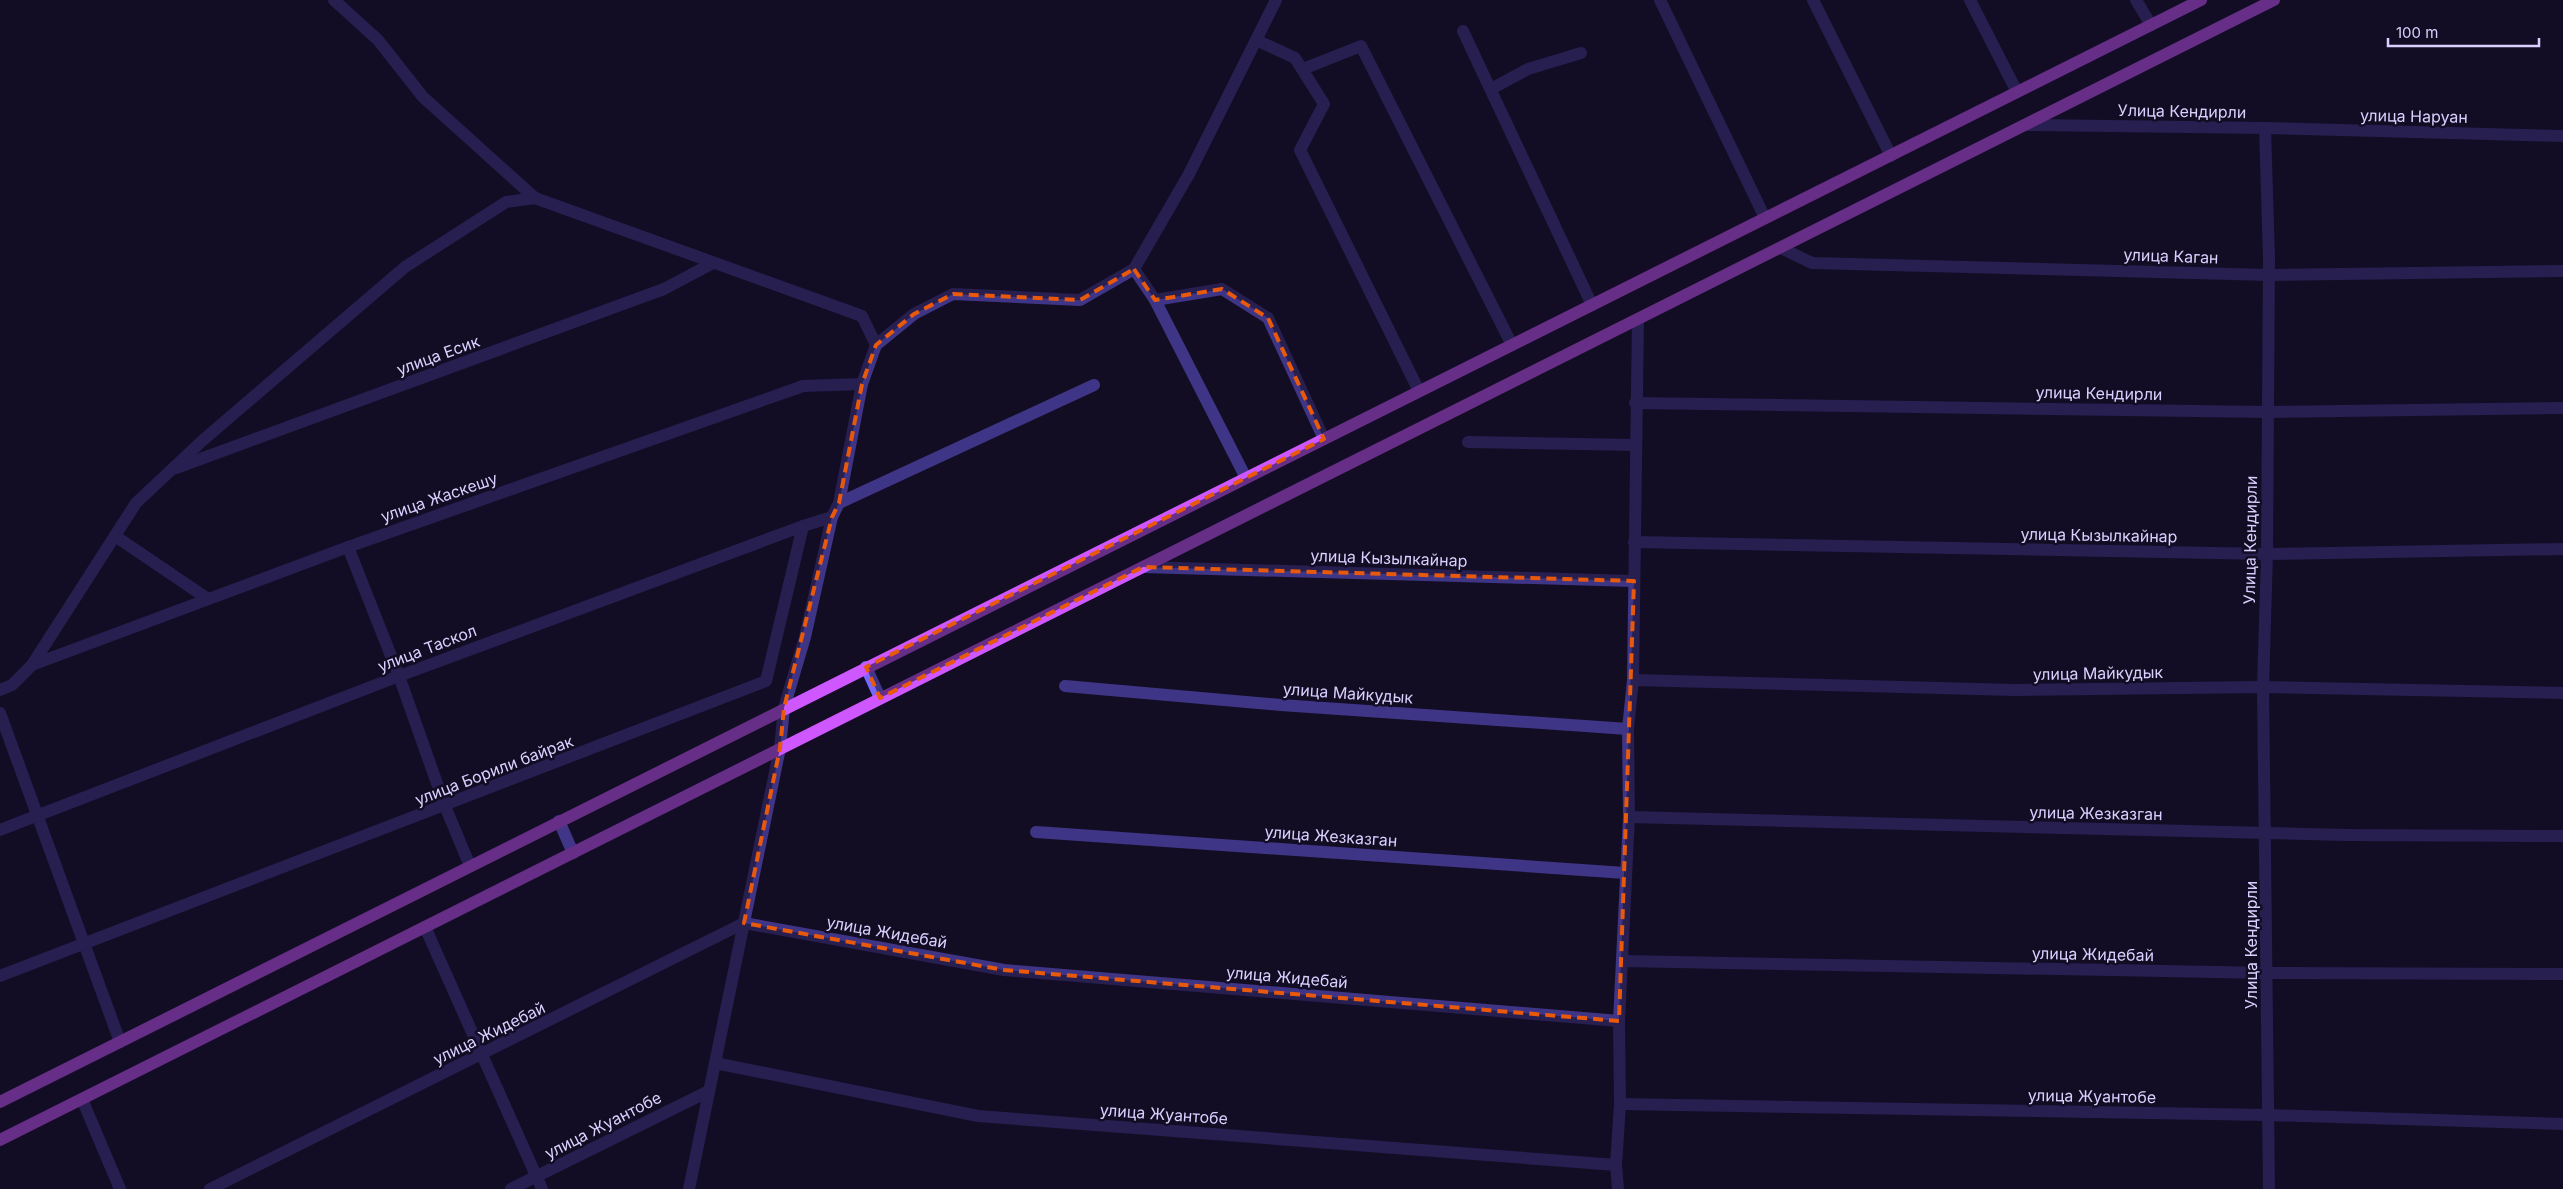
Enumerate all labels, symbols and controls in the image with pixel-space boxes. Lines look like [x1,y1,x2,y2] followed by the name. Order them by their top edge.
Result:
[2388,15,2539,47] scale bar
[2396,23,2438,42] text: 100 m
[2118,100,2246,122] street label: Улица Кендирли
[2360,105,2468,127] street label: улица Наруан
[2123,244,2219,268] street label: улица Каган
[394,331,483,379] street label: улица Есик
[2035,382,2163,404] street label: улица Кендирли
[378,468,500,526] street label: улица Жаскешу
[2239,476,2261,604] street label: Улица Кендирли
[2020,524,2178,546] street label: улица Кызылкайнар
[1310,545,1468,571] street label: улица Кызылкайнар
[375,620,479,676] street label: улица Таскол
[2033,662,2164,684] street label: улица Майкудык
[1282,678,1414,708] street label: улица Майкудык
[412,730,576,809] street label: улица Борили байрак
[2029,802,2163,824] street label: улица Жезказган
[1264,821,1398,851] street label: улица Жезказган
[2241,881,2261,1009] street label: Улица Кендирли
[825,912,949,952] street label: улица Жидебай
[2032,943,2154,965] street label: улица Жидебай
[1225,962,1349,992] street label: улица Жидебай
[430,997,548,1069] street label: улица Жидебай
[2028,1085,2156,1107] street label: улица Жуантобе
[541,1087,665,1163] street label: улица Жуантобе
[1099,1100,1229,1128] street label: улица Жуантобе

